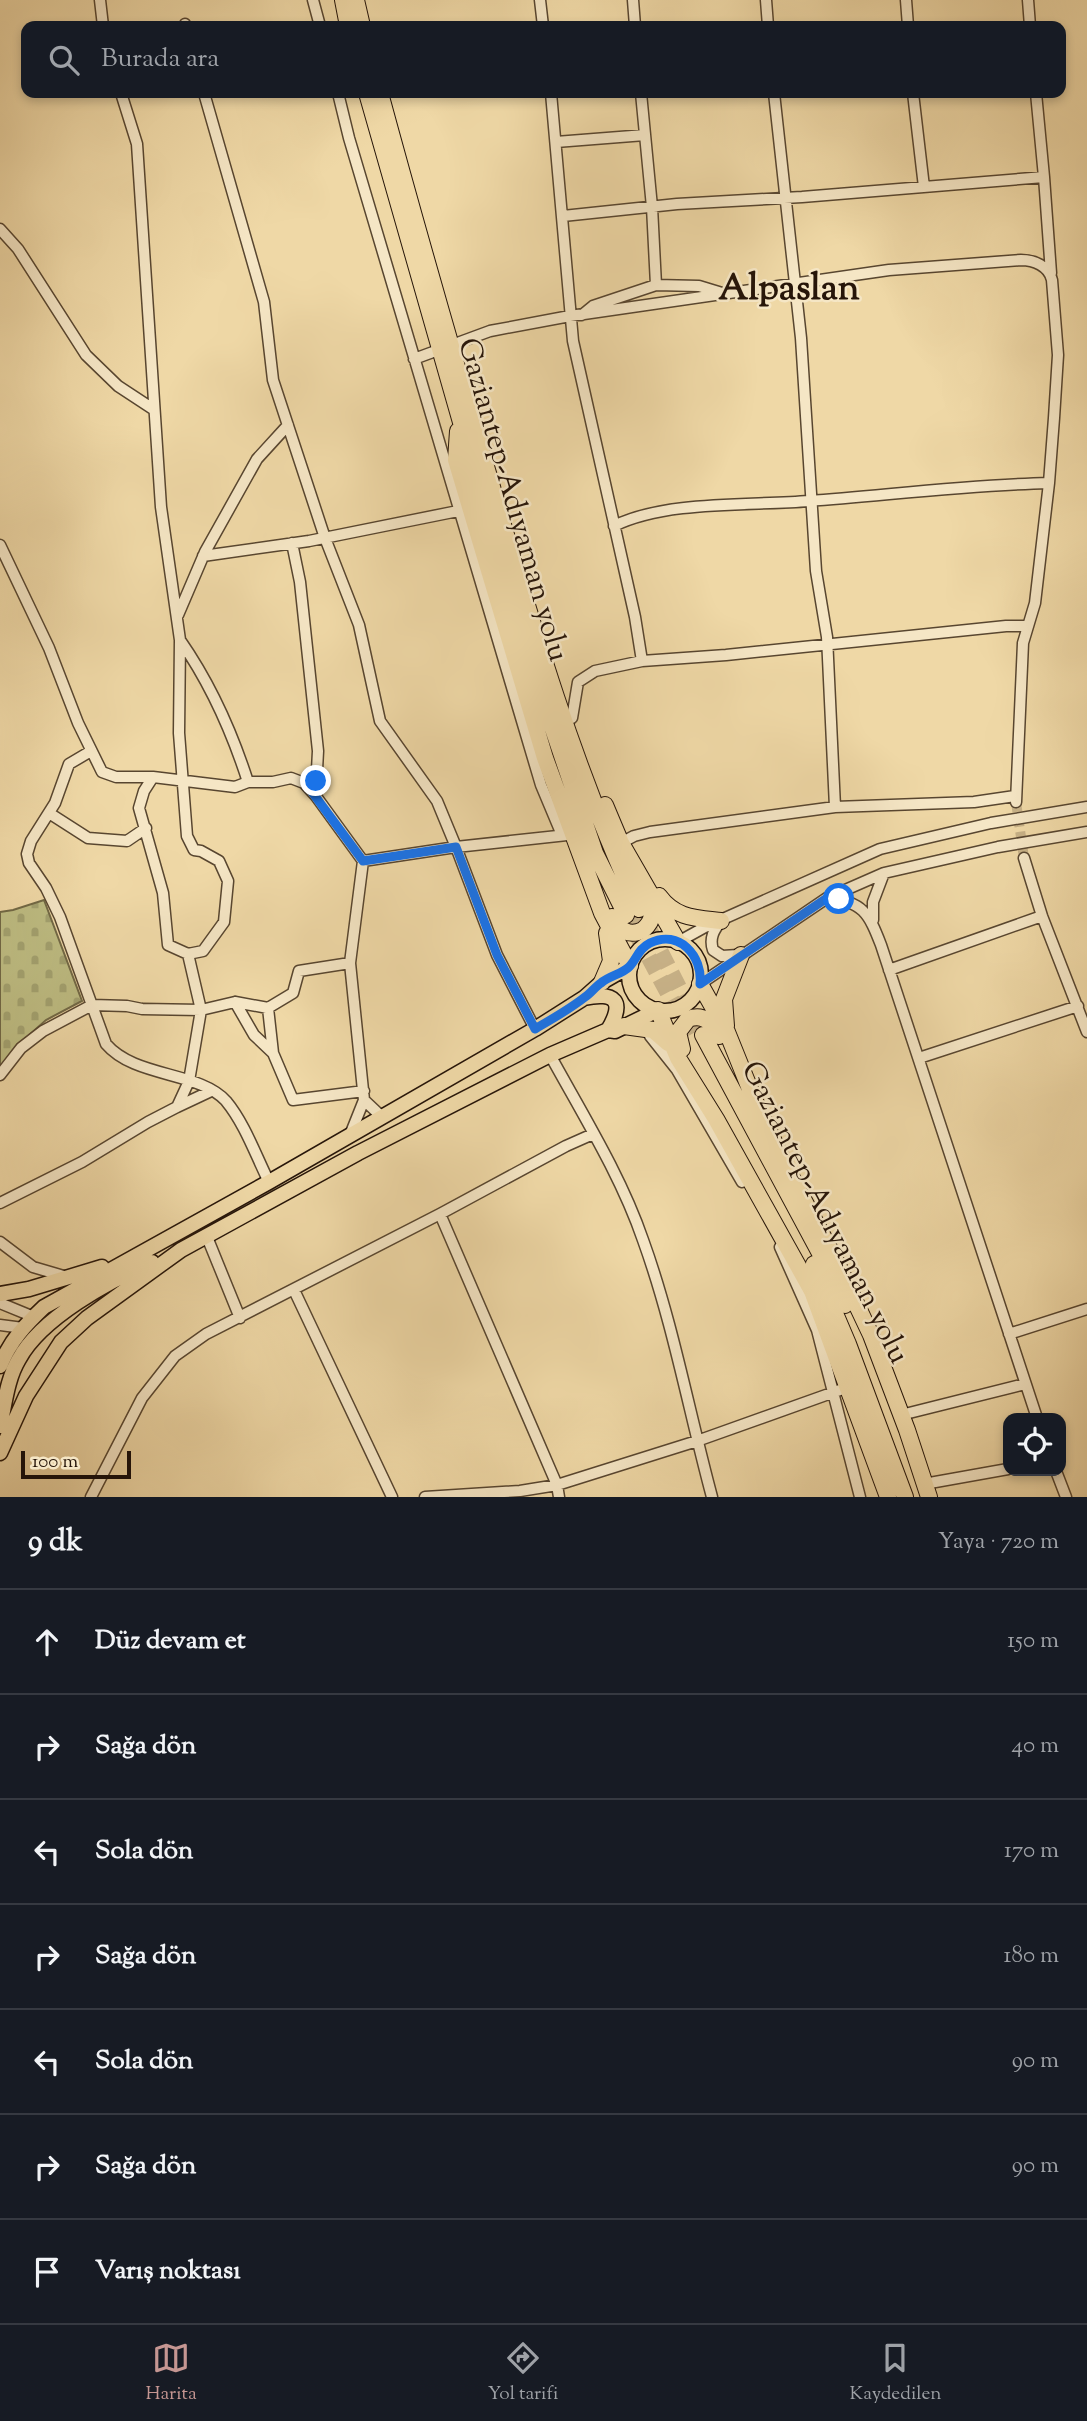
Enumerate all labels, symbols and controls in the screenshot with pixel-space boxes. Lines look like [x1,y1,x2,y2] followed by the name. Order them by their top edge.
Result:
[21,21,1066,98] search box
[45,41,83,79] icon: search
[101,41,219,78] text: Burada ara
[718,263,860,317] district label: Alpaslan
[445,333,579,667] street label: Gaziantep-Adıyaman yolu
[300,765,331,796] route end
[823,883,854,914] route start
[729,1054,919,1372] street label: Gaziantep-Adıyaman yolu
[1003,1413,1066,1476] map controls
[1003,1413,1066,1476] button: locate
[21,1448,131,1480] scale bar
[32,1449,78,1476] text: 100 m
[28,1521,83,1564] text: 9 dk
[938,1526,1059,1559] text: Yaya · 720 m
[28,1623,66,1661] icon: ahead
[95,1623,246,1660] text: Düz devam et
[1007,1625,1059,1658] text: 150 m
[28,1728,66,1766] icon: right
[95,1728,196,1765] text: Sağa dön
[1012,1730,1059,1763] text: 40 m
[28,1833,66,1871] icon: left
[95,1833,193,1870] text: Sola dön
[1004,1835,1059,1868] text: 170 m
[28,1938,66,1976] icon: right
[95,1938,196,1975] text: Sağa dön
[1004,1940,1059,1973] text: 180 m
[28,2043,66,2081] icon: left
[95,2043,193,2080] text: Sola dön
[1012,2045,1059,2078] text: 90 m
[28,2148,66,2186] icon: right
[95,2148,196,2185] text: Sağa dön
[1012,2150,1059,2183] text: 90 m
[28,2253,66,2291] icon: arrive
[95,2253,241,2290] text: Varış noktası
[145,2339,197,2408] tab: Harita
[488,2339,558,2408] tab: Yol tarifi
[849,2339,942,2408] tab: Kaydedilen

